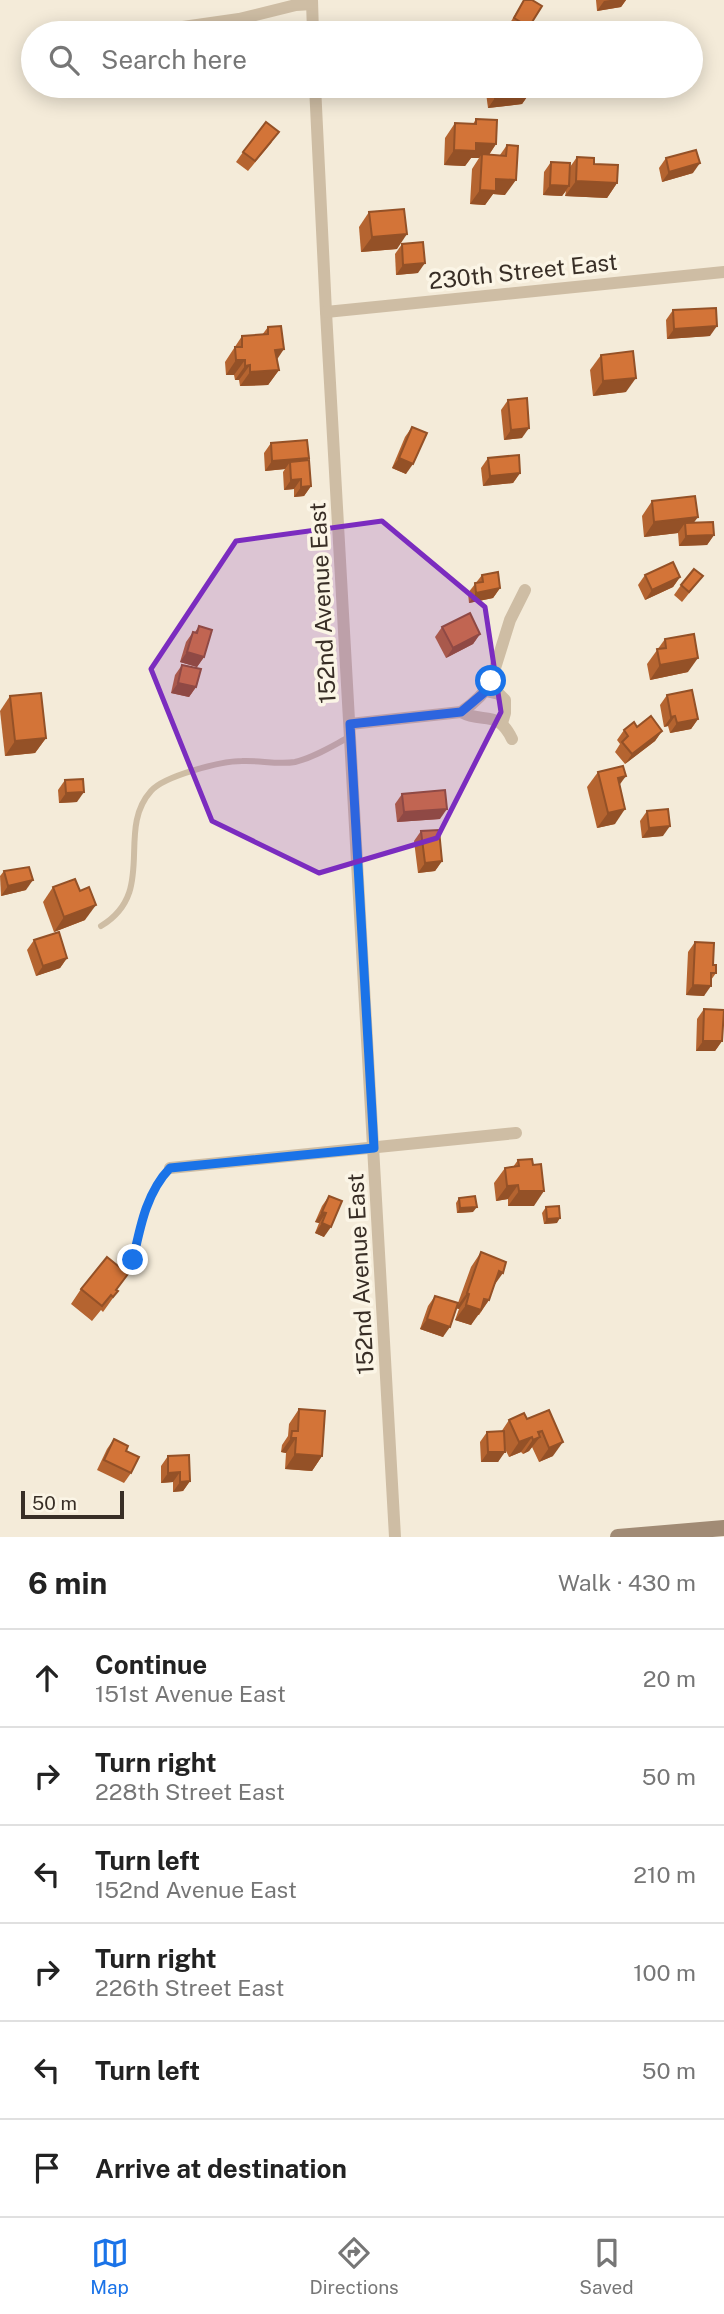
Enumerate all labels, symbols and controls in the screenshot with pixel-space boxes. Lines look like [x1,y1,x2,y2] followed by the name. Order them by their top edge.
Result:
[21,21,703,98] search box
[45,41,83,79] icon: search
[101,44,247,75] text: Search here
[427,248,619,294] street label: 230th Street East
[303,502,341,704] street label: 152nd Avenue East
[475,665,506,696] route start
[341,1173,379,1375] street label: 152nd Avenue East
[117,1244,148,1275] route end
[21,1488,124,1520] scale bar
[32,1492,77,1514] text: 50 m
[28,1565,107,1601] text: 6 min
[558,1569,696,1596] text: Walk · 430 m
[95,1649,207,1680] text: Continue
[28,1659,66,1697] icon: ahead
[643,1665,696,1692] text: 20 m
[95,1680,286,1707] text: 151st Avenue East
[95,1747,217,1778] text: Turn right
[28,1757,66,1795] icon: right
[642,1763,696,1790] text: 50 m
[95,1778,285,1805] text: 228th Street East
[95,1845,200,1876] text: Turn left
[28,1855,66,1893] icon: left
[633,1861,696,1888] text: 210 m
[95,1876,297,1903] text: 152nd Avenue East
[95,1943,217,1974] text: Turn right
[28,1953,66,1991] icon: right
[633,1959,696,1986] text: 100 m
[95,1974,284,2001] text: 226th Street East
[28,2051,66,2089] icon: left
[95,2055,200,2086] text: Turn left
[642,2057,696,2084] text: 50 m
[28,2149,66,2187] icon: arrive
[95,2153,347,2184] text: Arrive at destination
[90,2234,129,2298] tab: Map
[309,2234,399,2298] tab: Directions
[579,2234,634,2298] tab: Saved

